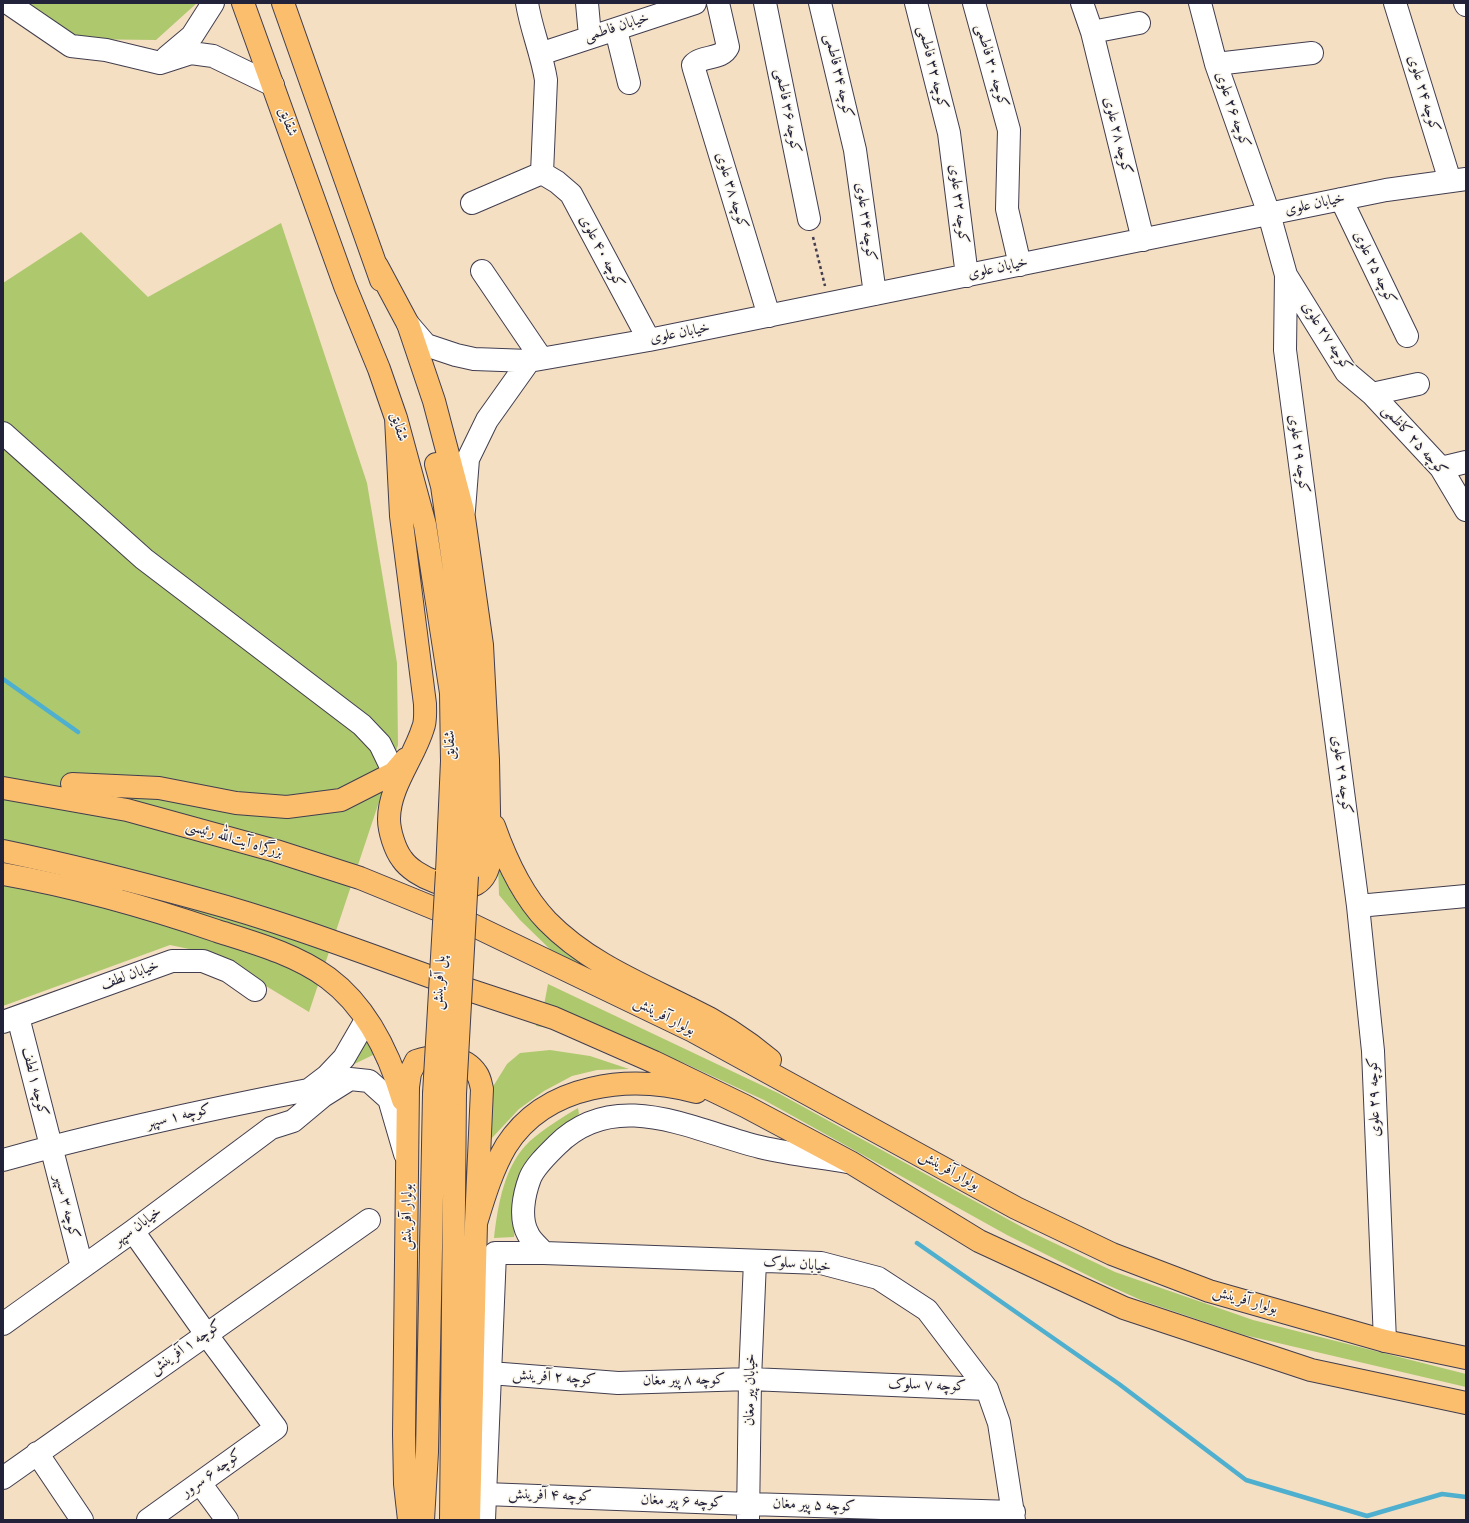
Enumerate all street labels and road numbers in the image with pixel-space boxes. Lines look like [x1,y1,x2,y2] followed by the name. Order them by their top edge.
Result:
[582,10,652,46] street label: خیابان فاطمی
[971,22,1011,110] street label: کوچه ۳۰ فاطمی
[913,24,951,112] street label: کوچه ۳۲ فاطمی
[820,32,856,120] street label: کوچه ۳۴ فاطمی
[1403,53,1443,135] street label: کوچه ۲۴ علوی
[770,67,804,155] street label: کوچه ۳۶ فاطمی
[1211,69,1253,151] street label: کوچه ۲۶ علوی
[1099,95,1135,177] street label: کوچه ۲۸ علوی
[273,105,301,139] street label: شقایق
[711,150,751,232] street label: کوچه ۳۸ علوی
[944,163,972,245] street label: کوچه ۳۲ علوی
[851,181,879,263] street label: کوچه ۳۴ علوی
[1283,190,1347,220] street label: خیابان علوی
[574,213,628,291] street label: کوچه ۴۰ علوی
[1348,228,1400,308] street label: کوچه ۲۵ علوی
[966,254,1030,284] street label: خیابان علوی
[1297,299,1355,375] street label: کوچه ۲۷ علوی
[648,319,712,349] street label: خیابان علوی
[1377,402,1451,480] street label: کوچه ۲۵ کاظمی
[385,410,411,444] street label: شقایق
[1284,413,1312,495] street label: کوچه ۲۹ علوی
[442,730,460,760] street label: شقایق
[1327,734,1355,816] street label: کوچه ۲۹ علوی
[183,818,285,862] street label: بزرگراه آیت‌الله رئیسی
[430,955,450,1011] street label: پل آفرینش
[98,957,162,995] street label: خیابان لطف
[630,994,698,1040] street label: بولوار آفرینش
[17,1045,51,1119] street label: کوچه ۱ لطف
[1365,1057,1385,1137] street label: کوچه ۲۹ علوی
[145,1101,213,1133] street label: کوچه ۱ سپهر
[915,1147,983,1195] street label: بولوار آفرینش
[49,1173,83,1241] street label: کوچه ۳ سپهر
[398,1183,418,1251] street label: بولوار آفرینش
[110,1203,166,1251] street label: خیابان سپهر
[762,1253,832,1277] street label: خیابان سلوک
[1210,1283,1280,1319] street label: بولوار آفرینش
[147,1317,225,1379] street label: کوچه ۱ آفرینش
[741,1354,761,1426] street label: خیابان پیر مغان
[512,1366,596,1390] street label: کوچه ۲ آفرینش
[643,1371,725,1391] street label: کوچه ۸ پیر مغان
[888,1376,966,1396] street label: کوچه ۷ سلوک
[178,1446,246,1502] street label: کوچه ۶ سرور
[508,1486,592,1506] street label: کوچه ۴ آفرینش
[640,1492,724,1512] street label: کوچه ۶ پیر مغان
[772,1496,856,1516] street label: کوچه ۵ پیر مغان

